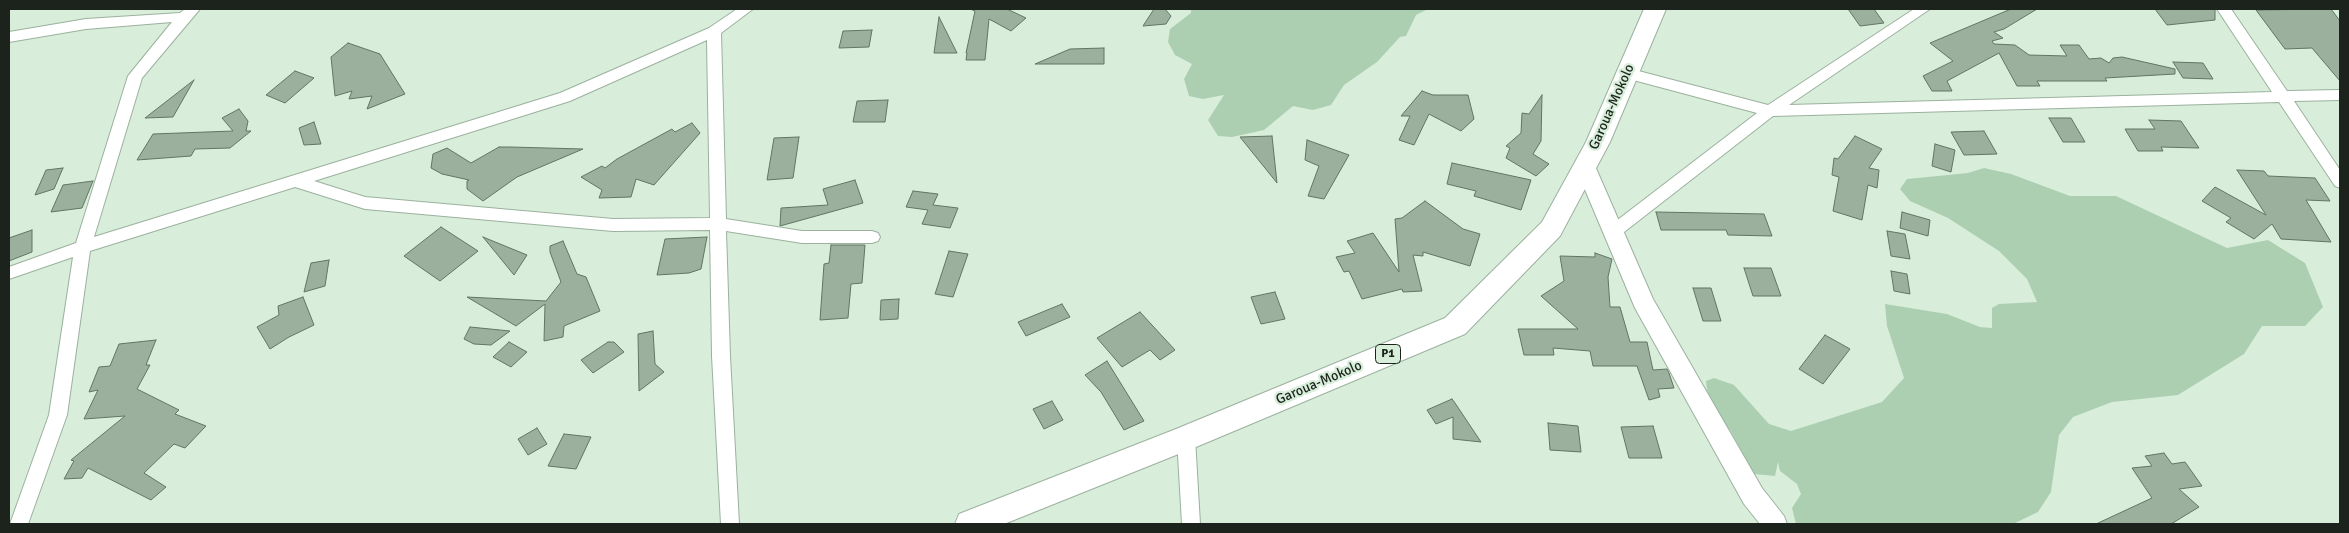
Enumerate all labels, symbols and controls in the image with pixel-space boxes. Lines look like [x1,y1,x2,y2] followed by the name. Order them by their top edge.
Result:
[1586,62,1638,152] street label: Garoua-Mokolo
[1376,344,1400,364] road number: P1
[1273,357,1365,409] street label: Garoua-Mokolo

